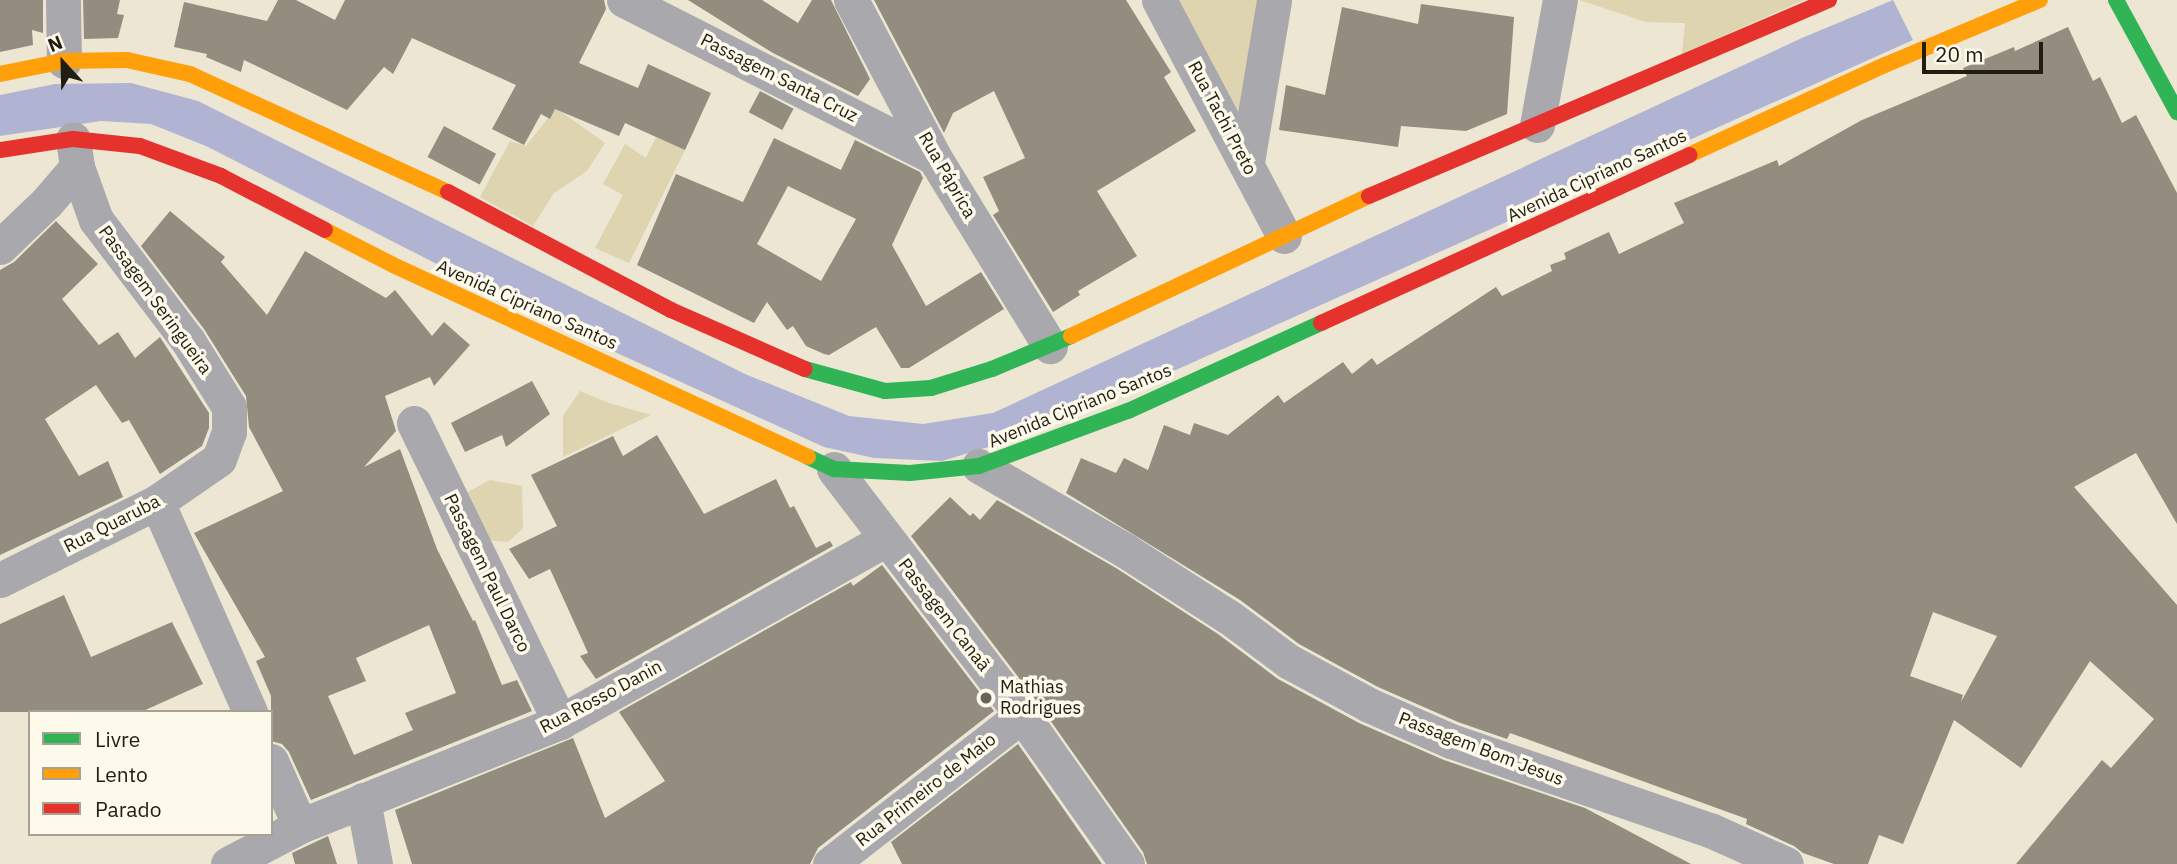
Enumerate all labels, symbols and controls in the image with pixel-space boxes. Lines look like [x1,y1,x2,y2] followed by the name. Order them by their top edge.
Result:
[28,28,98,98] north arrow
[1925,28,2046,72] scale bar
[697,29,861,127] street label: Passagem Santa Cruz
[44,30,66,57] text: N
[1935,40,1984,68] text: 20 m
[1183,57,1261,179] street label: Rua Tachi Preto
[1504,125,1690,227] street label: Avenida Cipriano Santos
[914,128,980,222] street label: Rua Páprica
[94,221,216,379] street label: Passagem Seringueira
[433,255,621,355] street label: Avenida Cipriano Santos
[985,359,1175,453] street label: Avenida Cipriano Santos
[439,490,535,656] street label: Passagem Paul Darco
[60,491,164,557] street label: Rua Quaruba
[893,554,995,676] street label: Passagem Canaã
[536,656,666,738] street label: Rua Rosso Danin
[1000,677,1081,720] place label: Mathias Rodrigues
[978,690,994,706] marker: Mathias Rodrigues
[1395,708,1567,790] street label: Passagem Bom Jesus
[28,710,273,836] legend
[95,725,140,753] text: Livre
[852,729,1000,851] street label: Rua Primeiro de Maio
[95,760,148,788] text: Lento
[95,795,162,823] text: Parado

